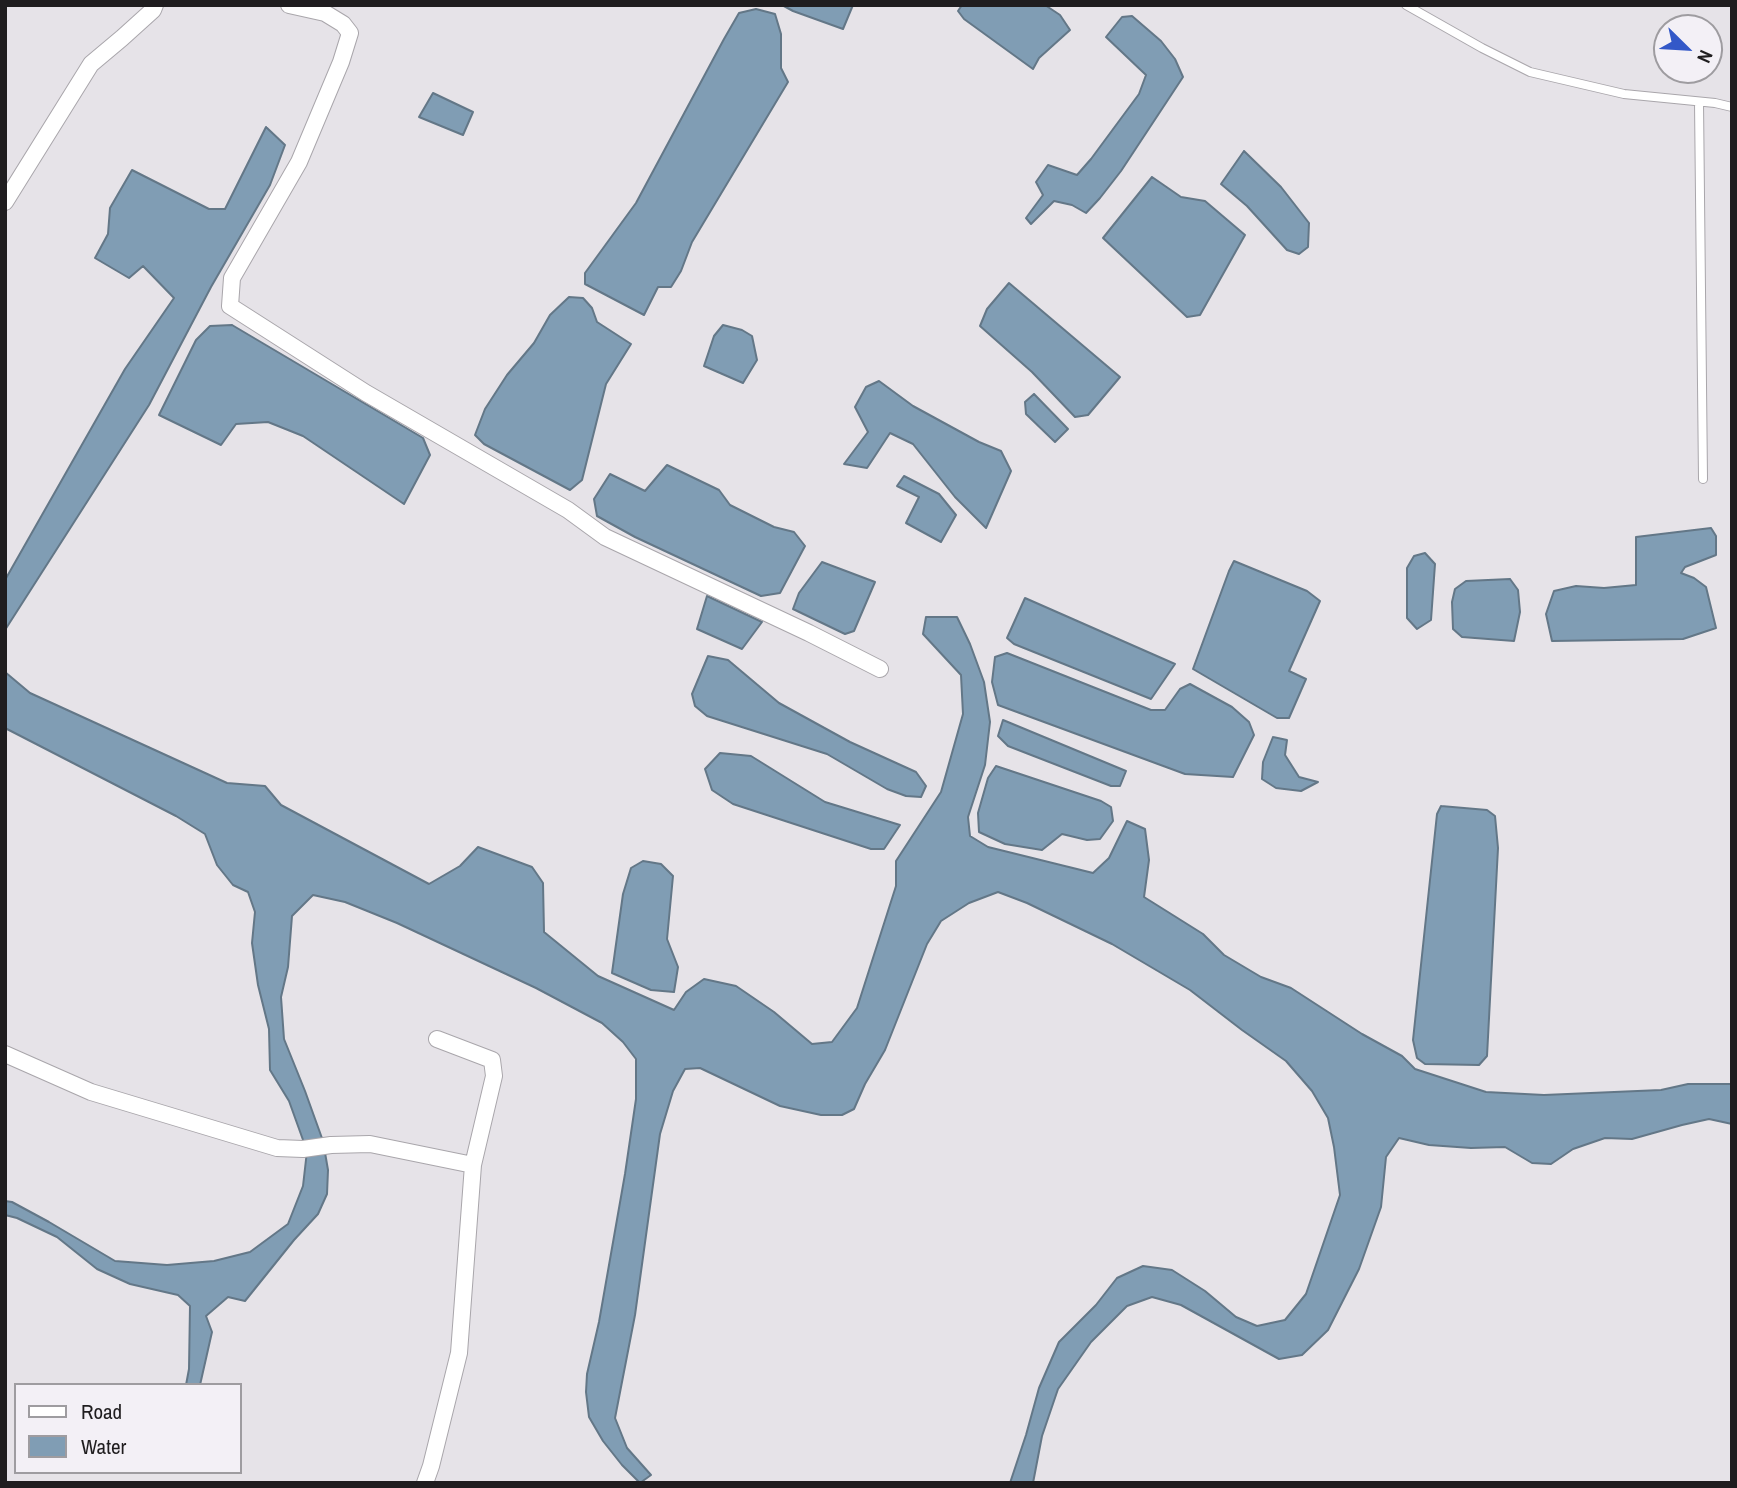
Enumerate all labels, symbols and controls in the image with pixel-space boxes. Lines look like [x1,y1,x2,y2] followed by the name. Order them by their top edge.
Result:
[1653,14,1723,84] north arrow
[1691,46,1720,67] text: N
[14,1383,242,1474] legend
[81,1397,122,1426] text: Road
[81,1432,126,1461] text: Water

